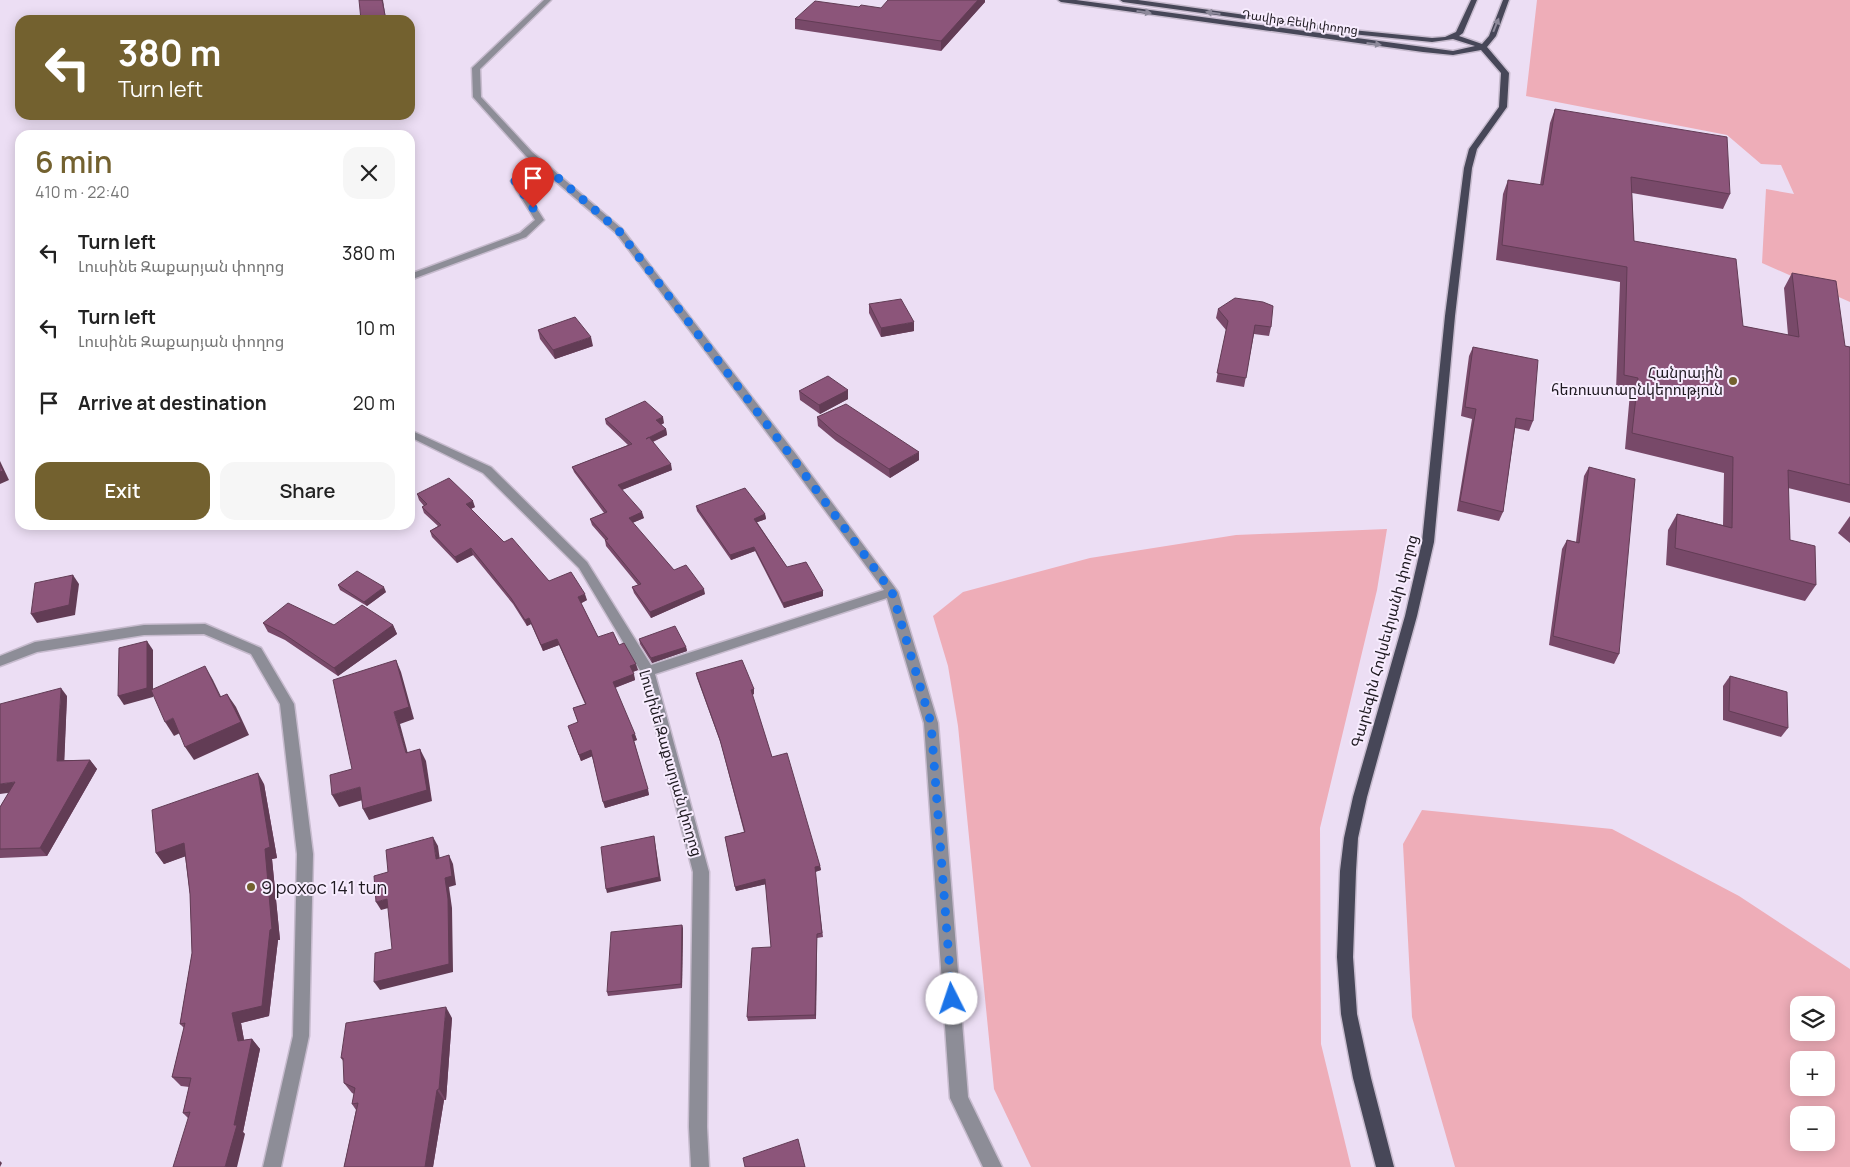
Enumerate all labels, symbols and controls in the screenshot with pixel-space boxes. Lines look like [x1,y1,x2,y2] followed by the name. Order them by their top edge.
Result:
[1241,5,1359,39] street label: Դավիթ Բեկի փողոց
[1136,8,1152,16] one-way arrow
[1205,8,1221,16] one-way arrow
[1493,17,1501,32] one-way arrow
[118,29,221,77] text: 380 m
[35,35,100,100] icon: left
[1366,40,1382,48] one-way arrow
[118,74,203,104] text: Turn left
[35,141,113,182] text: 6 min
[343,147,395,199] button: close
[512,157,554,208] pin
[519,164,547,192] icon: arrive
[35,181,129,203] text: 410 m · 22:40
[78,229,156,255] text: Turn left
[35,239,63,267] icon: left
[342,240,395,266] text: 380 m
[78,255,284,277] text: Լուսինե Զաքարյան փողոց
[78,304,156,330] text: Turn left
[35,314,63,342] icon: left
[356,315,395,341] text: 10 m
[78,330,284,352] text: Լուսինե Զաքարյան փողոց
[1551,362,1723,400] place label: Հանրային հեռուստաընկերություն
[1727,375,1739,387] marker: Հանրային հեռուստաընկերություն
[35,389,63,417] icon: arrive
[78,390,267,416] text: Arrive at destination
[353,390,395,416] text: 20 m
[35,462,210,520] button: Exit
[220,462,395,520] button: Share
[1345,532,1423,750] street label: Գարեգին Հովսեփյանի փողոց
[634,667,708,859] street label: Լուսինե Զաքարյան փողոց
[261,875,387,899] place label: 9 poxoc 141 tun
[245,881,257,893] marker: 9 poxoc 141 tun
[925,972,977,1024] position arrow
[1790,996,1835,1151] map controls
[1790,996,1835,1041] button: layers
[1790,1051,1835,1096] button: +
[1790,1106,1835,1151] button: −

